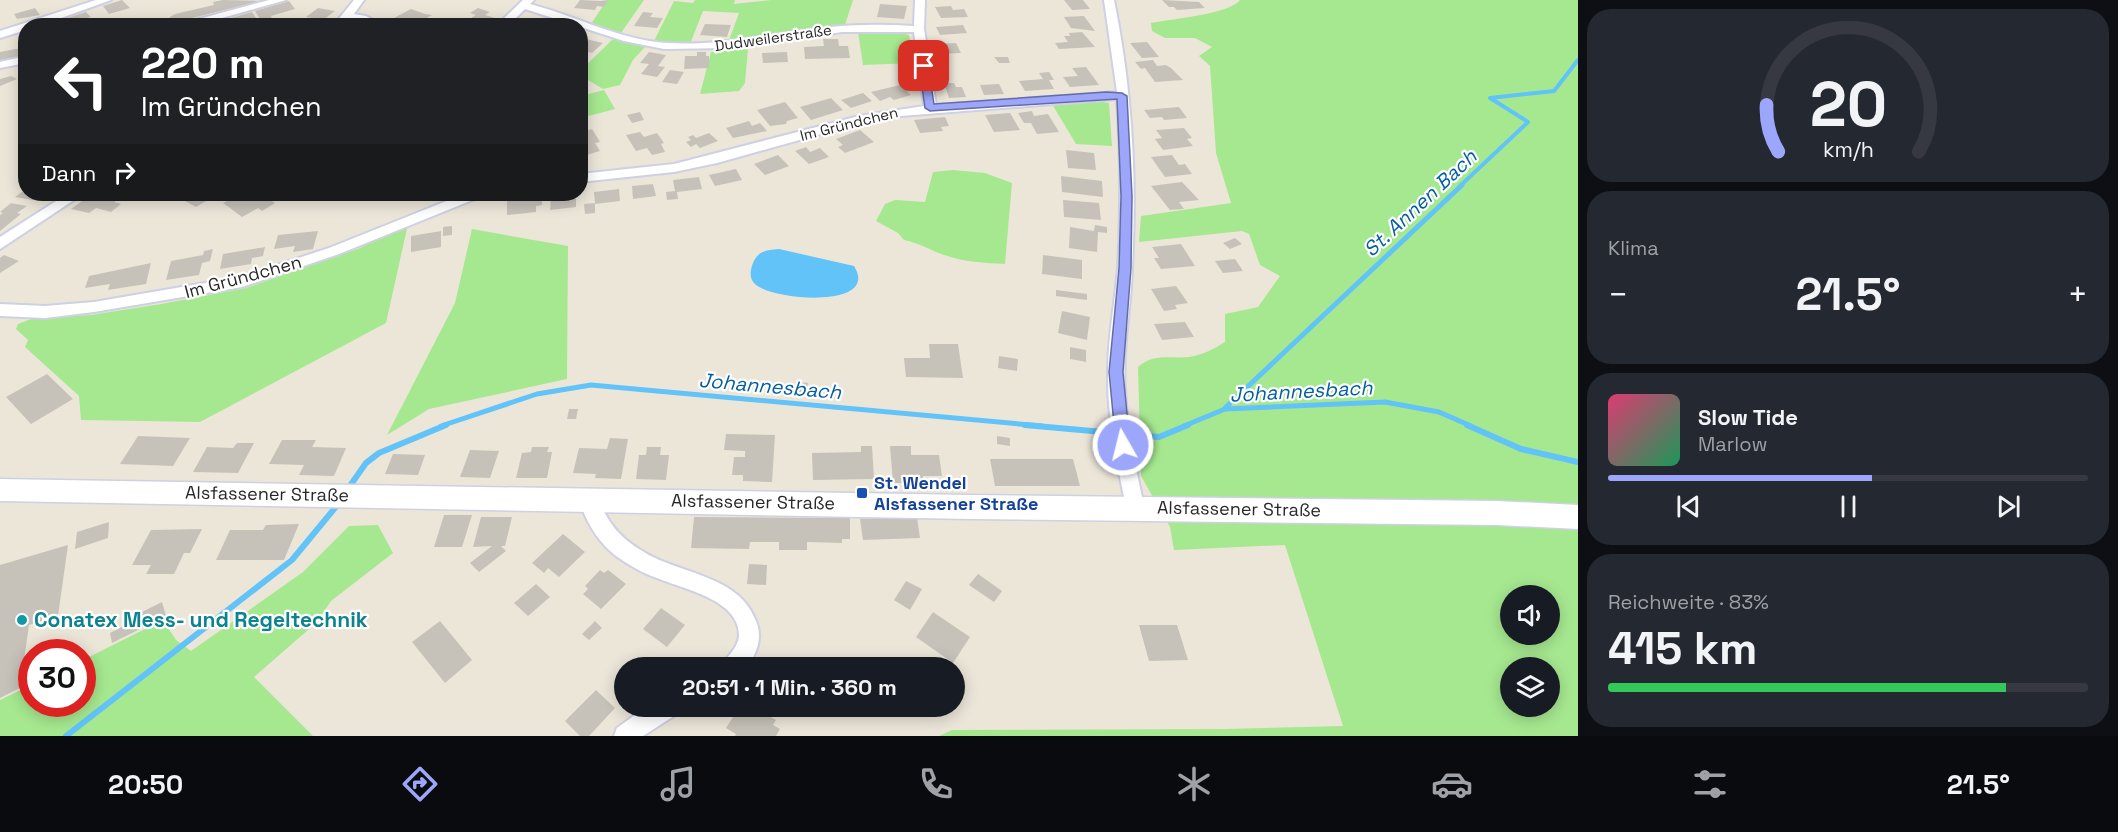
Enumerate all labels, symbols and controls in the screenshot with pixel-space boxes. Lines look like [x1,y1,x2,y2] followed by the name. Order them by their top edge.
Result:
[713,20,833,55] street label: Dudweilerstraße
[141,37,265,90] text: 220 m
[898,40,949,91] pin
[42,42,120,120] icon: left
[907,49,940,82] icon: arrive
[1809,66,1887,145] text: 20
[141,89,321,124] text: Im Gründchen
[798,102,900,145] street label: Im Gründchen
[1822,137,1874,164] text: km/h
[1358,143,1483,262] water label: St. Annen Bach
[108,156,141,189] icon: right
[42,159,96,187] text: Dann
[1608,235,1659,261] text: Klima
[182,250,304,303] street label: Im Gründchen
[1795,266,1901,323] text: 21.5°
[1608,274,1628,316] text: −
[2068,274,2088,316] text: +
[698,367,843,405] water label: Johannesbach
[1229,374,1374,408] water label: Johannesbach
[1698,403,1798,431] text: Slow Tide
[1091,413,1155,477] position arrow
[1698,431,1767,457] text: Marlow
[874,471,1038,515] place label: St. Wendel Alsfassener Straße
[185,481,349,506] street label: Alsfassener Straße
[855,486,869,500] marker: St. Wendel Alsfassener Straße
[671,489,835,514] street label: Alsfassener Straße
[1672,490,1705,523] icon: previous
[1832,490,1865,523] icon: pause
[1992,490,2025,523] icon: next
[1157,496,1321,521] street label: Alsfassener Straße
[1500,585,1560,717] map controls
[1500,585,1560,645] button: sound
[1608,589,1769,615] text: Reichweite · 83%
[34,606,368,633] place label: Conatex Mess- und Regeltechnik
[15,613,29,627] marker: Conatex Mess- und Regeltechnik
[1608,620,1758,677] text: 415 km
[18,639,96,717] speed limit sign: 30
[1500,657,1560,717] button: layers
[682,673,897,701] text: 20:51 · 1 Min. · 360 m
[399,763,441,805] icon: directions
[657,763,699,805] icon: music
[915,763,957,805] icon: phone
[1173,763,1215,805] icon: climate
[1431,763,1473,805] icon: car
[1689,763,1731,805] icon: filters
[108,767,183,802] text: 20:50
[1947,767,2010,802] text: 21.5°

